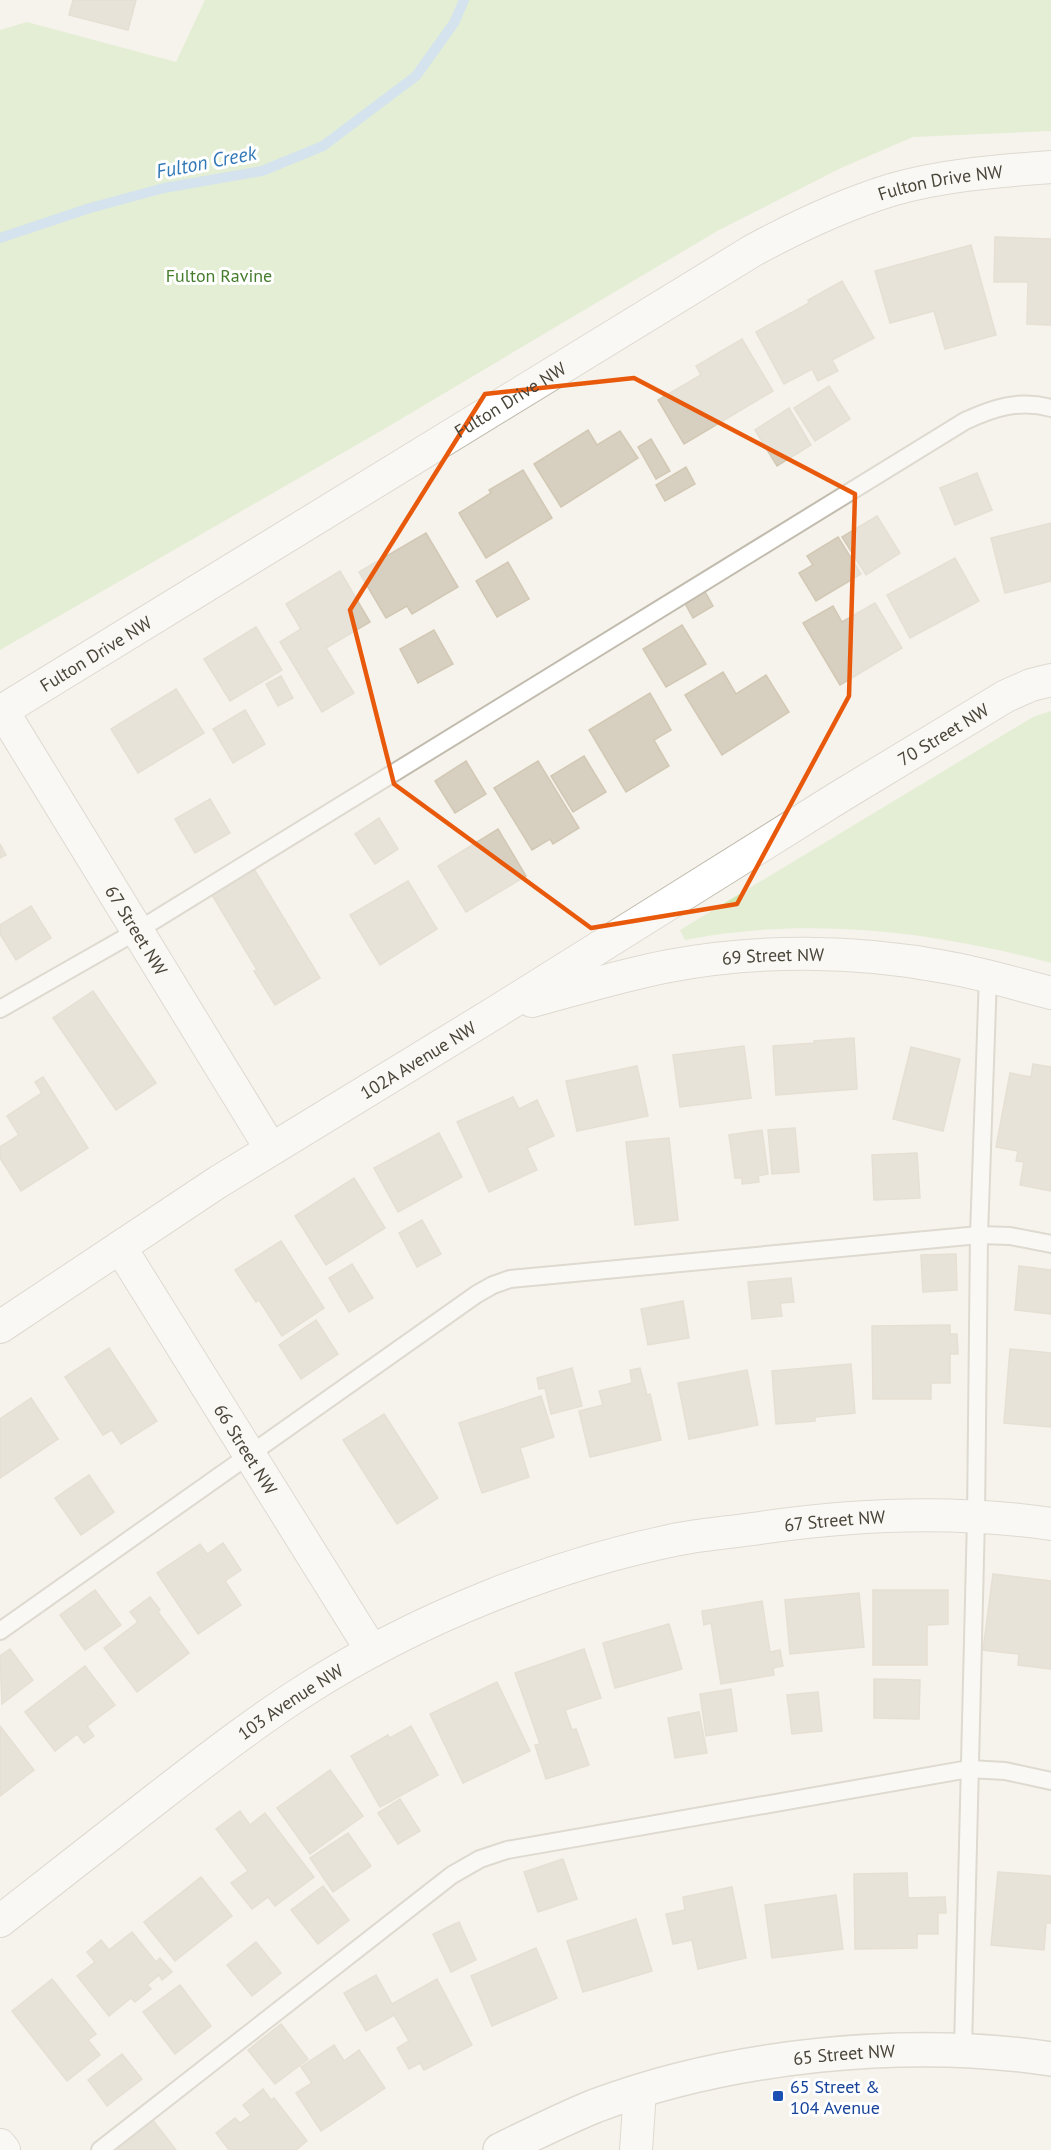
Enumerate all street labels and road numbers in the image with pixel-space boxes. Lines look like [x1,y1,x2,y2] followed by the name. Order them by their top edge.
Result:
[875,159,1004,205] street label: Fulton Drive NW
[450,356,570,442] street label: Fulton Drive NW
[35,610,156,696] street label: Fulton Drive NW
[893,698,993,770] street label: 70 Street NW
[101,881,173,979] street label: 67 Street NW
[721,942,824,970] street label: 69 Street NW
[356,1016,480,1104] street label: 102A Avenue NW
[209,1399,283,1498] street label: 66 Street NW
[783,1505,886,1536] street label: 67 Street NW
[233,1658,347,1745] street label: 103 Avenue NW
[792,2039,896,2070] street label: 65 Street NW

